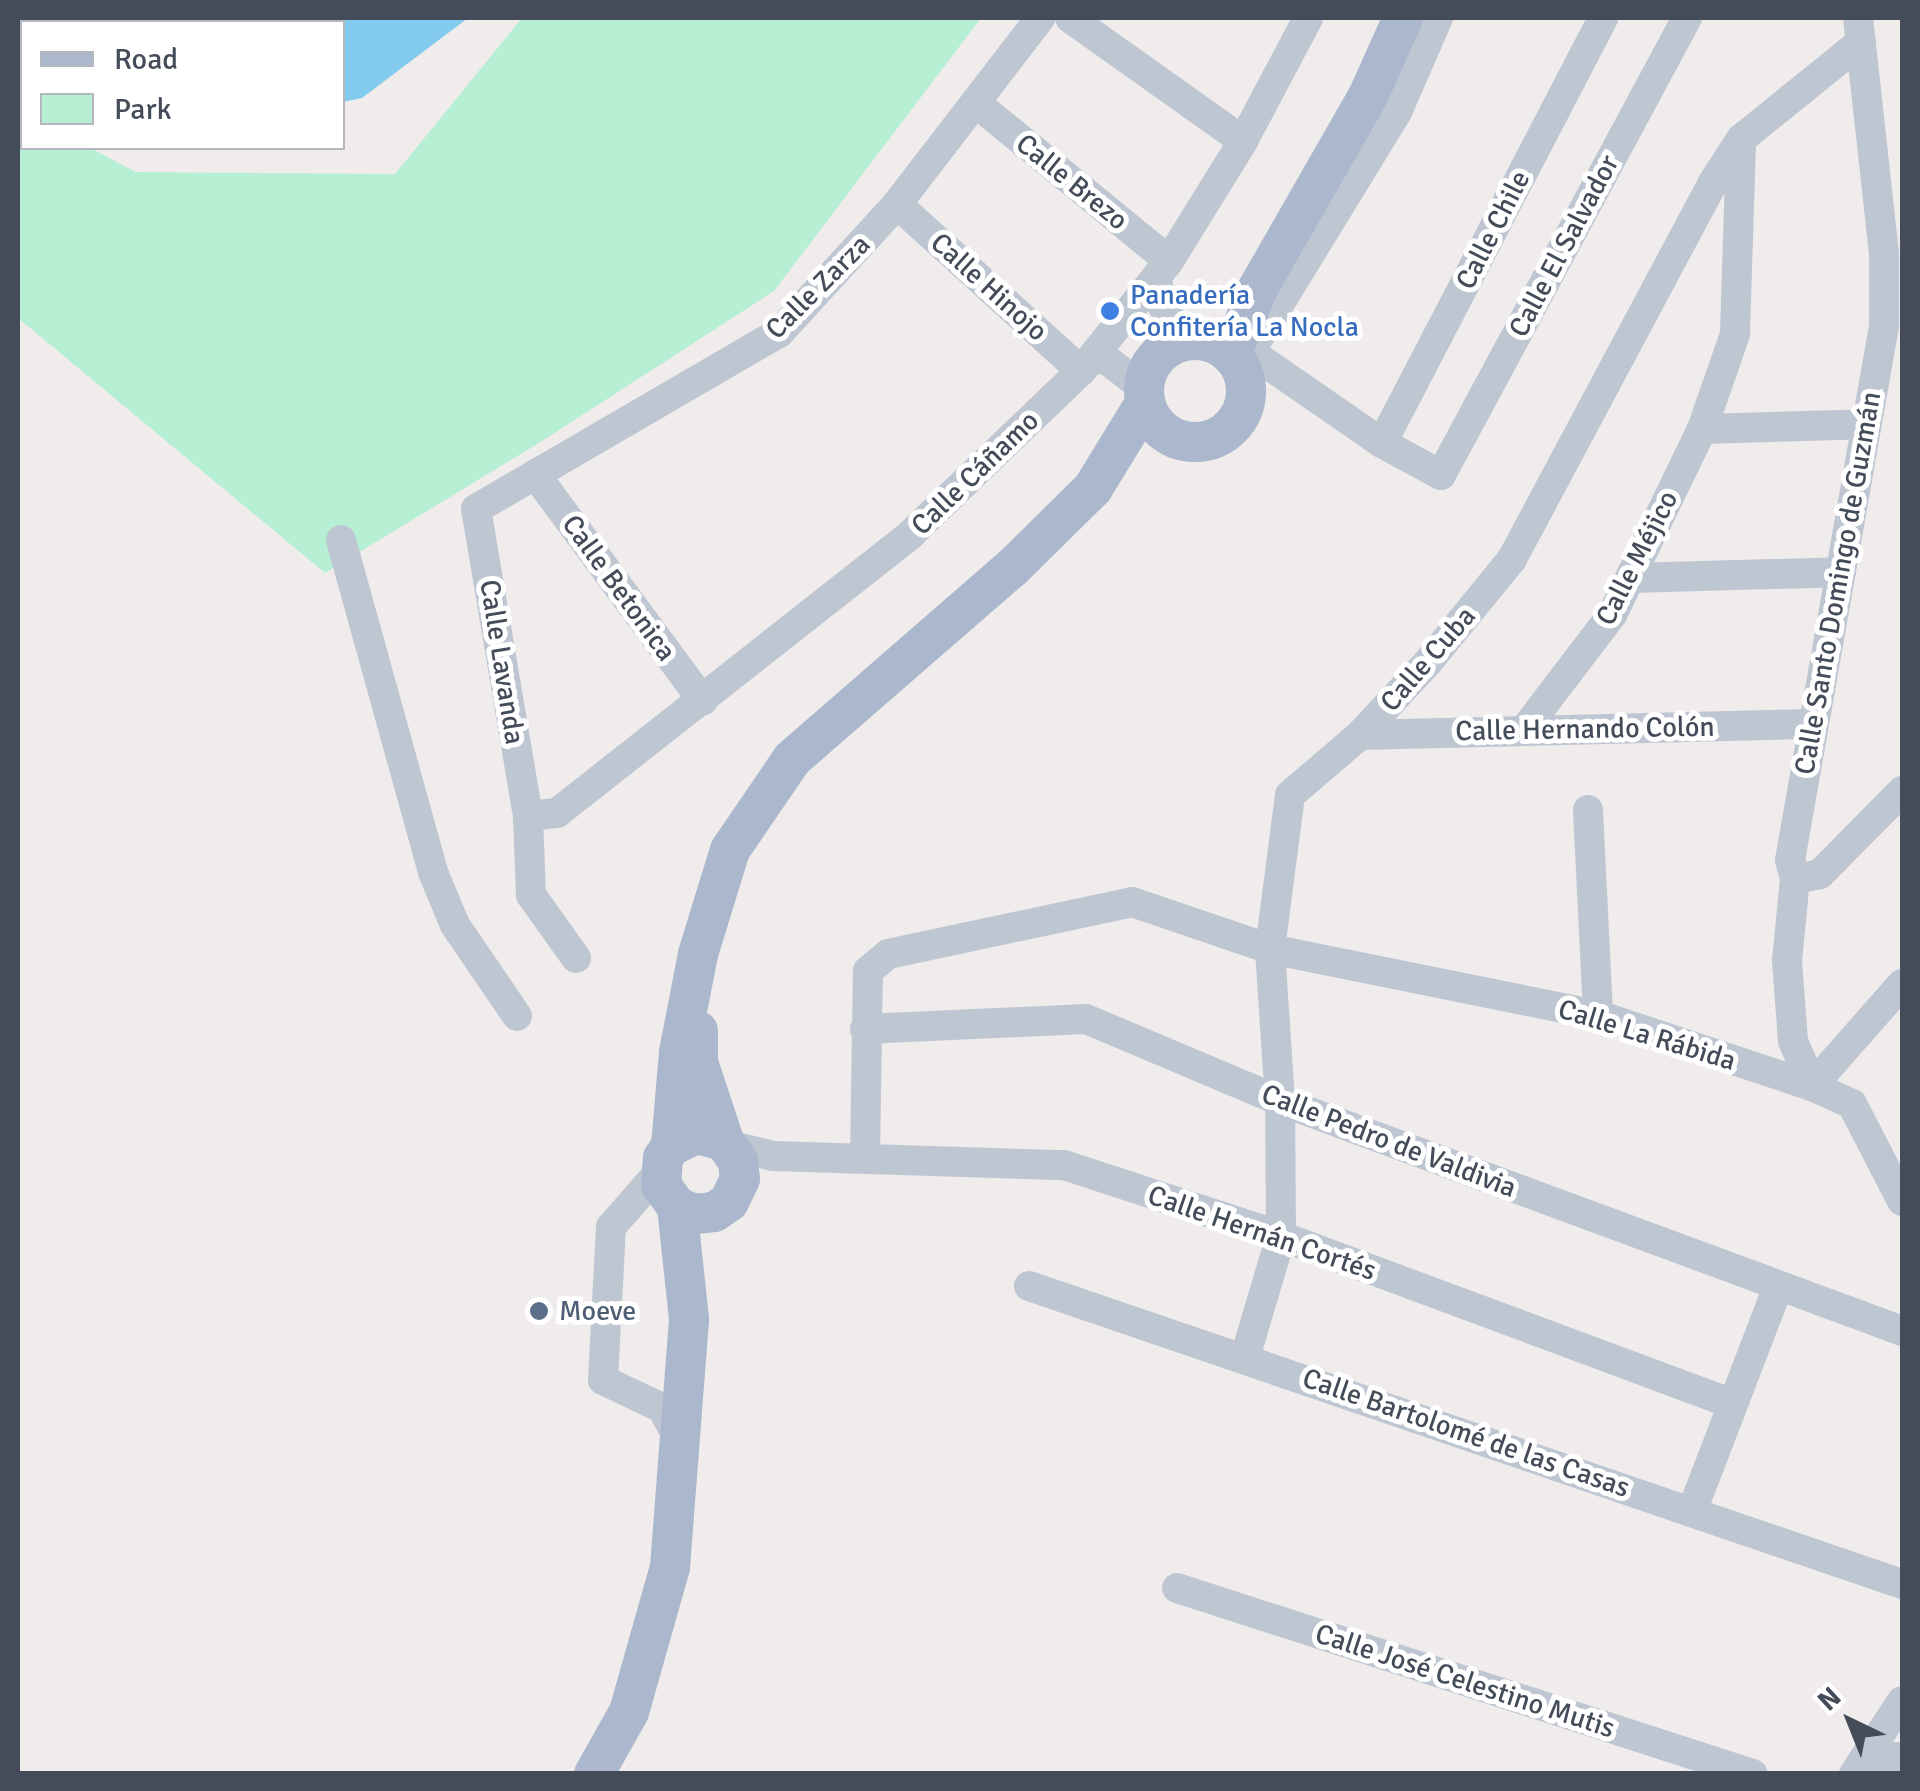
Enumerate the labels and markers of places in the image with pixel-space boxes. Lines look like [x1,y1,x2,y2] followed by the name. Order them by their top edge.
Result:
[1130,278,1359,344] place label: Panadería Confitería La Nocla
[1099,300,1121,322] marker: Panadería Confitería La Nocla
[559,1294,636,1328] place label: Moeve
[528,1300,550,1322] marker: Moeve

